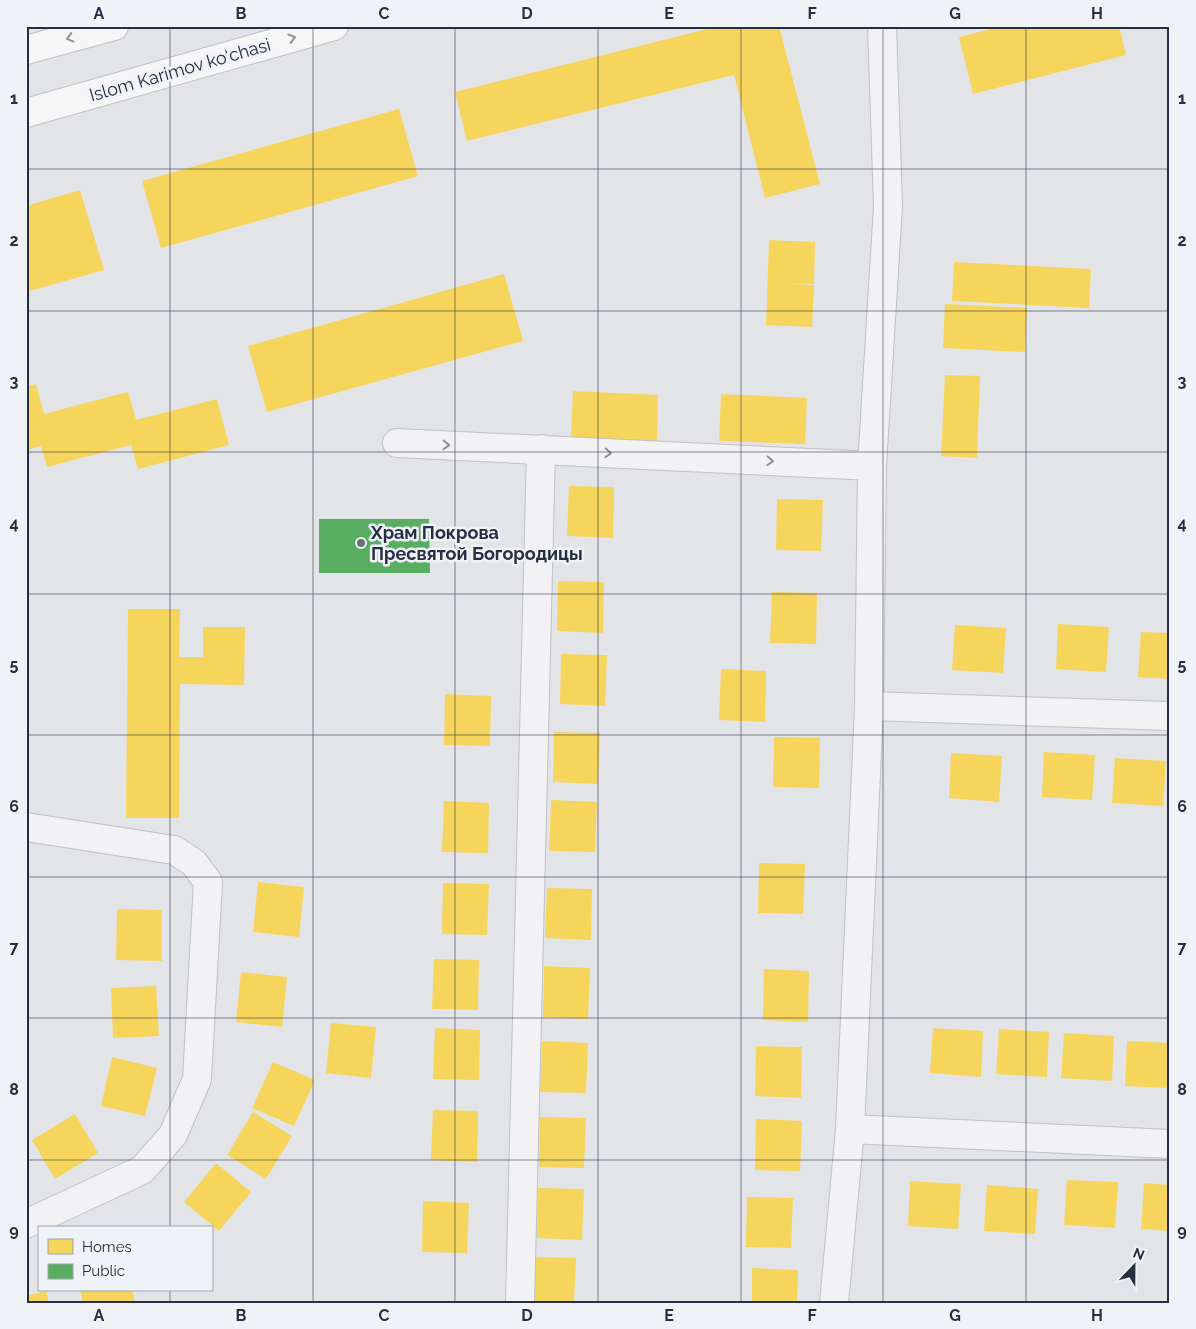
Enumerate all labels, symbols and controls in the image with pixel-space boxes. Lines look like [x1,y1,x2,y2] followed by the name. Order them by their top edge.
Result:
[94,4,105,23] text: A
[236,4,247,23] text: B
[379,4,390,23] text: C
[521,4,533,23] text: D
[664,4,674,23] text: E
[807,4,817,23] text: F
[949,4,961,23] text: G
[1091,4,1103,23] text: H
[67,33,75,43] one-way arrow
[87,34,273,105] street label: Islom Karimov ko‘chasi
[288,34,296,44] one-way arrow
[10,89,18,108] text: 1
[1178,89,1186,108] text: 1
[9,231,19,250] text: 2
[1177,231,1187,250] text: 2
[10,372,19,391] text: 3
[1178,372,1187,391] text: 3
[442,440,450,450] one-way arrow
[604,447,612,458] one-way arrow
[767,456,775,467] one-way arrow
[9,514,19,533] text: 4
[1177,514,1187,533] text: 4
[370,522,583,564] place label: Храм Покрова Пресвятой Богородицы
[355,537,367,549] marker: Храм Покрова Пресвятой Богородицы
[10,655,19,674] text: 5
[1178,655,1187,674] text: 5
[9,797,19,816] text: 6
[1177,797,1187,816] text: 6
[10,938,19,957] text: 7
[1178,938,1187,957] text: 7
[9,1080,19,1099] text: 8
[1177,1080,1187,1099] text: 8
[9,1221,19,1240] text: 9
[1177,1221,1187,1240] text: 9
[38,1226,212,1292] legend
[82,1238,132,1256] text: Homes
[1108,1242,1158,1292] north arrow
[1131,1245,1147,1263] text: N
[82,1262,125,1280] text: Public
[94,1306,105,1325] text: A
[236,1306,247,1325] text: B
[379,1306,390,1325] text: C
[521,1306,533,1325] text: D
[664,1306,674,1325] text: E
[807,1306,817,1325] text: F
[949,1306,961,1325] text: G
[1091,1306,1103,1325] text: H

